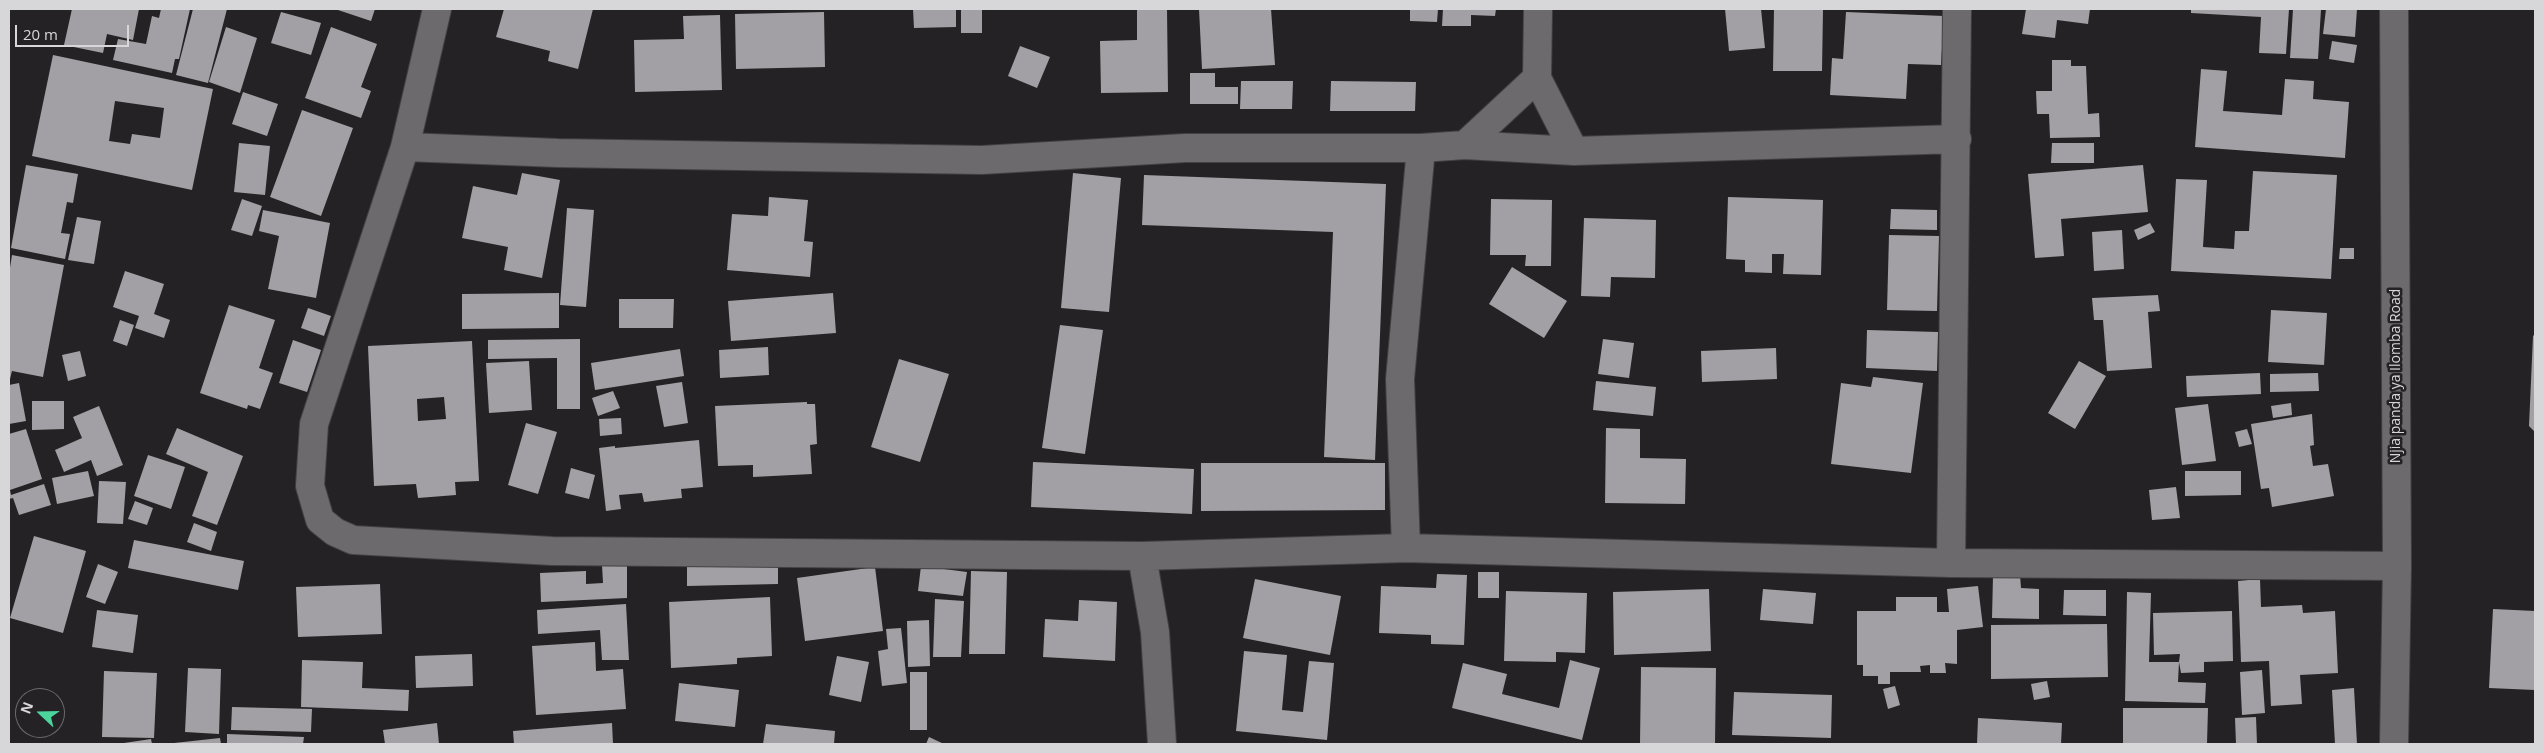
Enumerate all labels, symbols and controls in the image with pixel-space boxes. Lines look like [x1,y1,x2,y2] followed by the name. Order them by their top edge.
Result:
[18,15,131,47] scale bar
[23,24,58,44] text: 20 m
[2388,289,2404,463] street label: Njia panda ya Ilomba Road
[15,688,65,738] north arrow
[16,699,37,717] text: N

